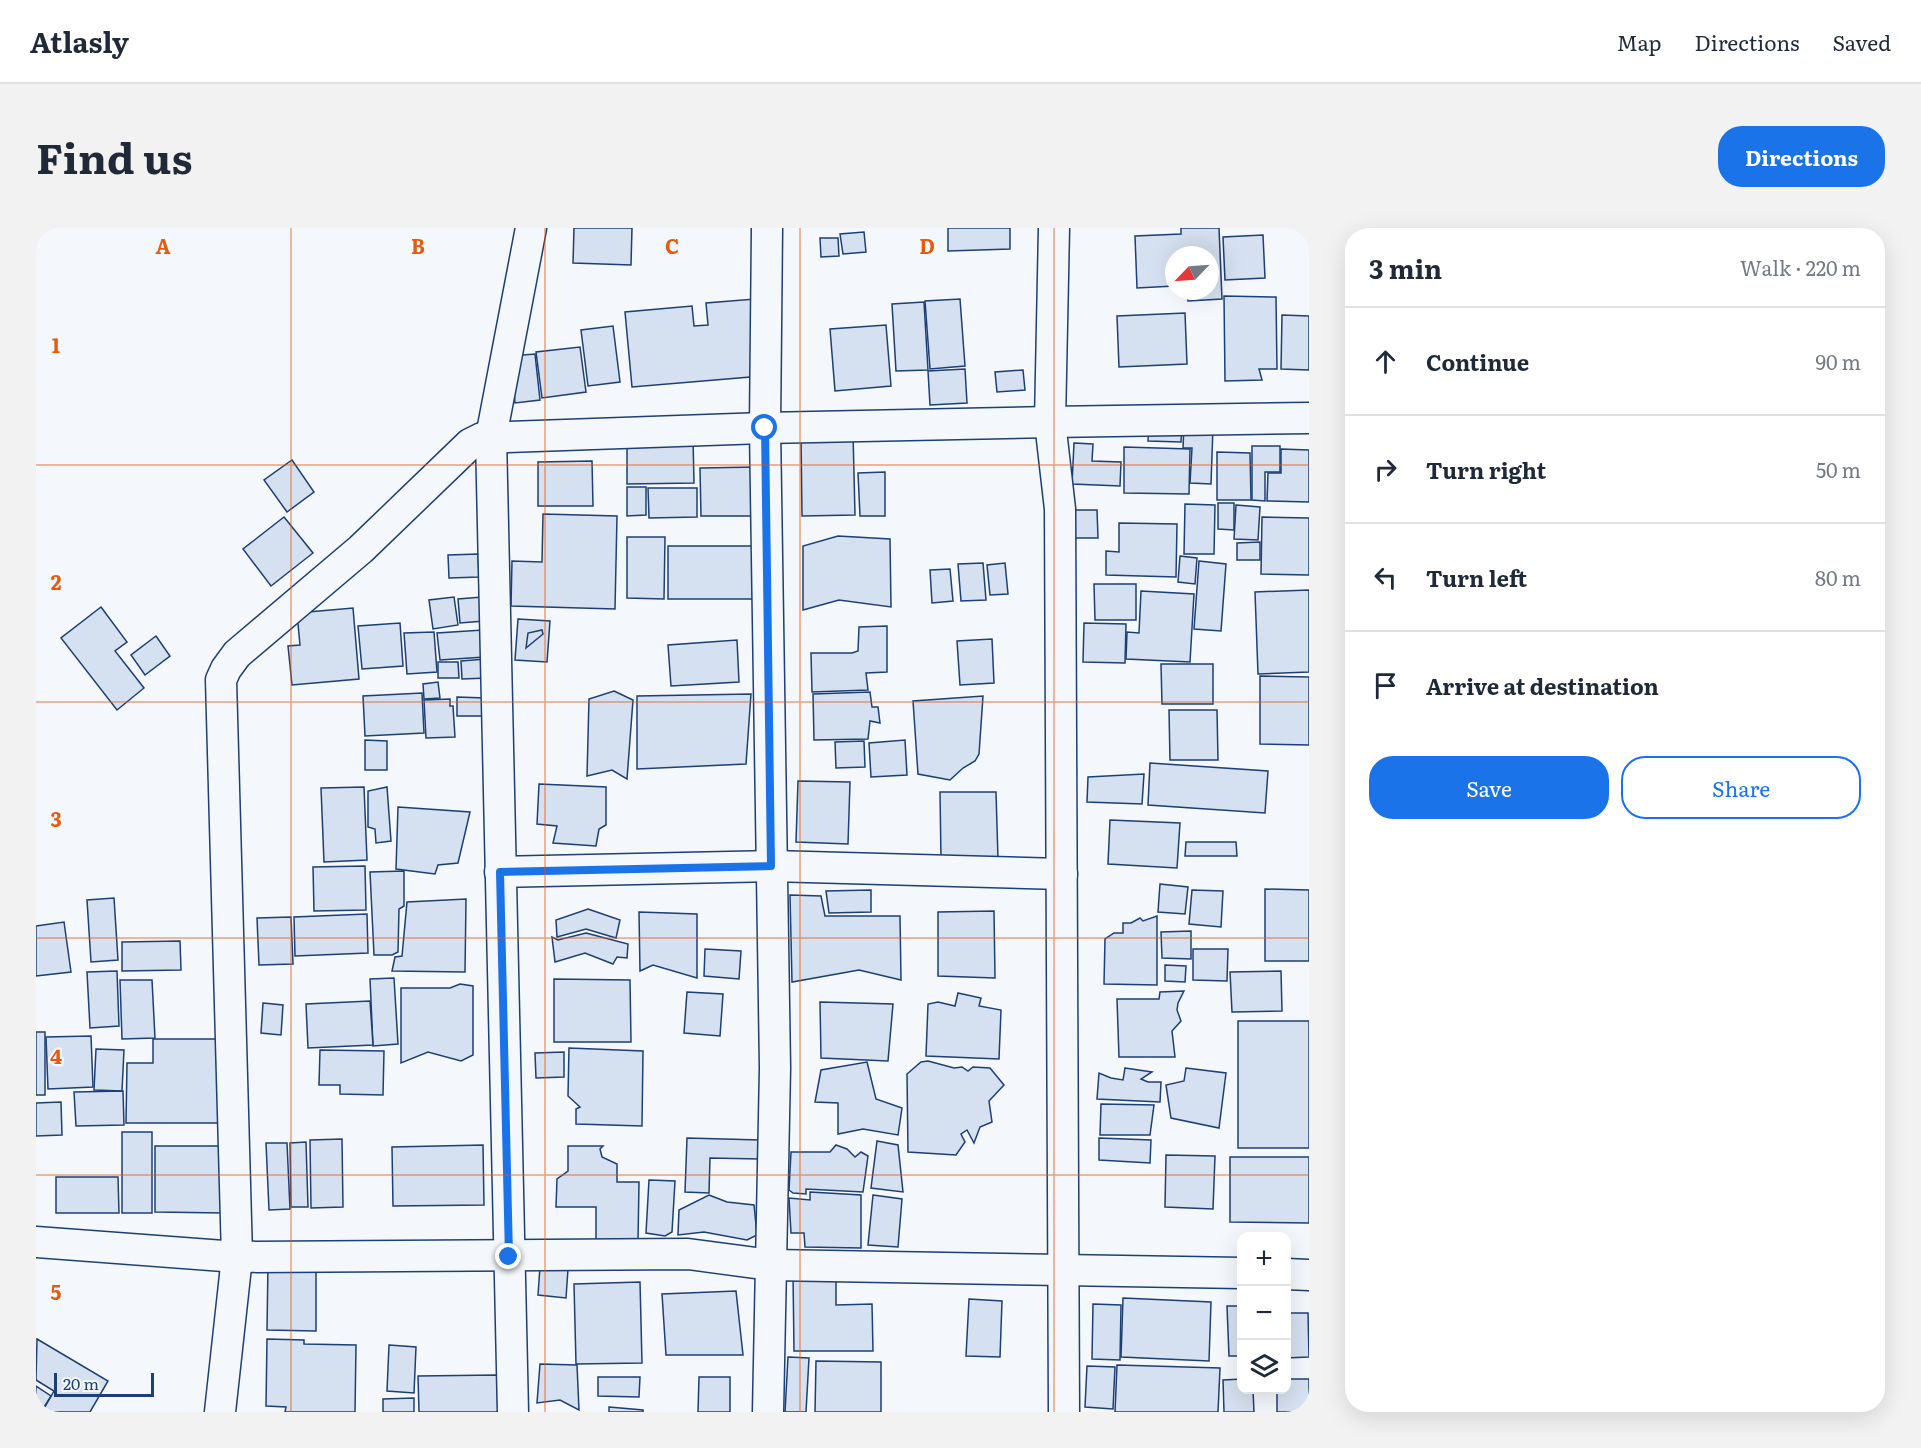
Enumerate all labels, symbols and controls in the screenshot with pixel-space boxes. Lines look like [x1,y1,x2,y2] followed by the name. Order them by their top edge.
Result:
[30,20,129,62] text: Atlasly
[1617,26,1662,57] text: Map
[1695,26,1800,57] text: Directions
[1833,26,1891,57] text: Saved
[36,125,193,187] text: Find us
[1718,126,1885,187] button: Directions
[155,230,171,260] text: A
[411,230,425,260] text: B
[665,230,679,260] text: C
[919,230,935,260] text: D
[1165,246,1219,300] north arrow
[1369,248,1442,287] text: 3 min
[1740,252,1861,282] text: Walk · 220 m
[52,329,60,359] text: 1
[1369,345,1402,378] icon: ahead
[1426,345,1529,378] text: Continue
[1816,346,1861,376] text: 90 m
[751,414,777,440] route start
[1369,453,1402,486] icon: right
[1426,453,1546,486] text: Turn right
[1816,454,1861,484] text: 50 m
[1369,561,1402,594] icon: left
[1426,561,1527,594] text: Turn left
[1815,562,1861,592] text: 80 m
[51,566,62,596] text: 2
[1369,669,1402,702] icon: arrive
[1426,669,1659,702] text: Arrive at destination
[1369,756,1609,819] button: Save
[1621,756,1861,819] button: Share
[50,803,62,833] text: 3
[50,1040,62,1070] text: 4
[1237,1232,1291,1394] map controls
[1237,1232,1291,1286] button: +
[495,1243,521,1269] route end
[51,1276,62,1306] text: 5
[1237,1286,1291,1340] button: −
[1237,1340,1291,1394] button: layers
[54,1370,154,1398] scale bar
[63,1371,99,1395] text: 20 m

